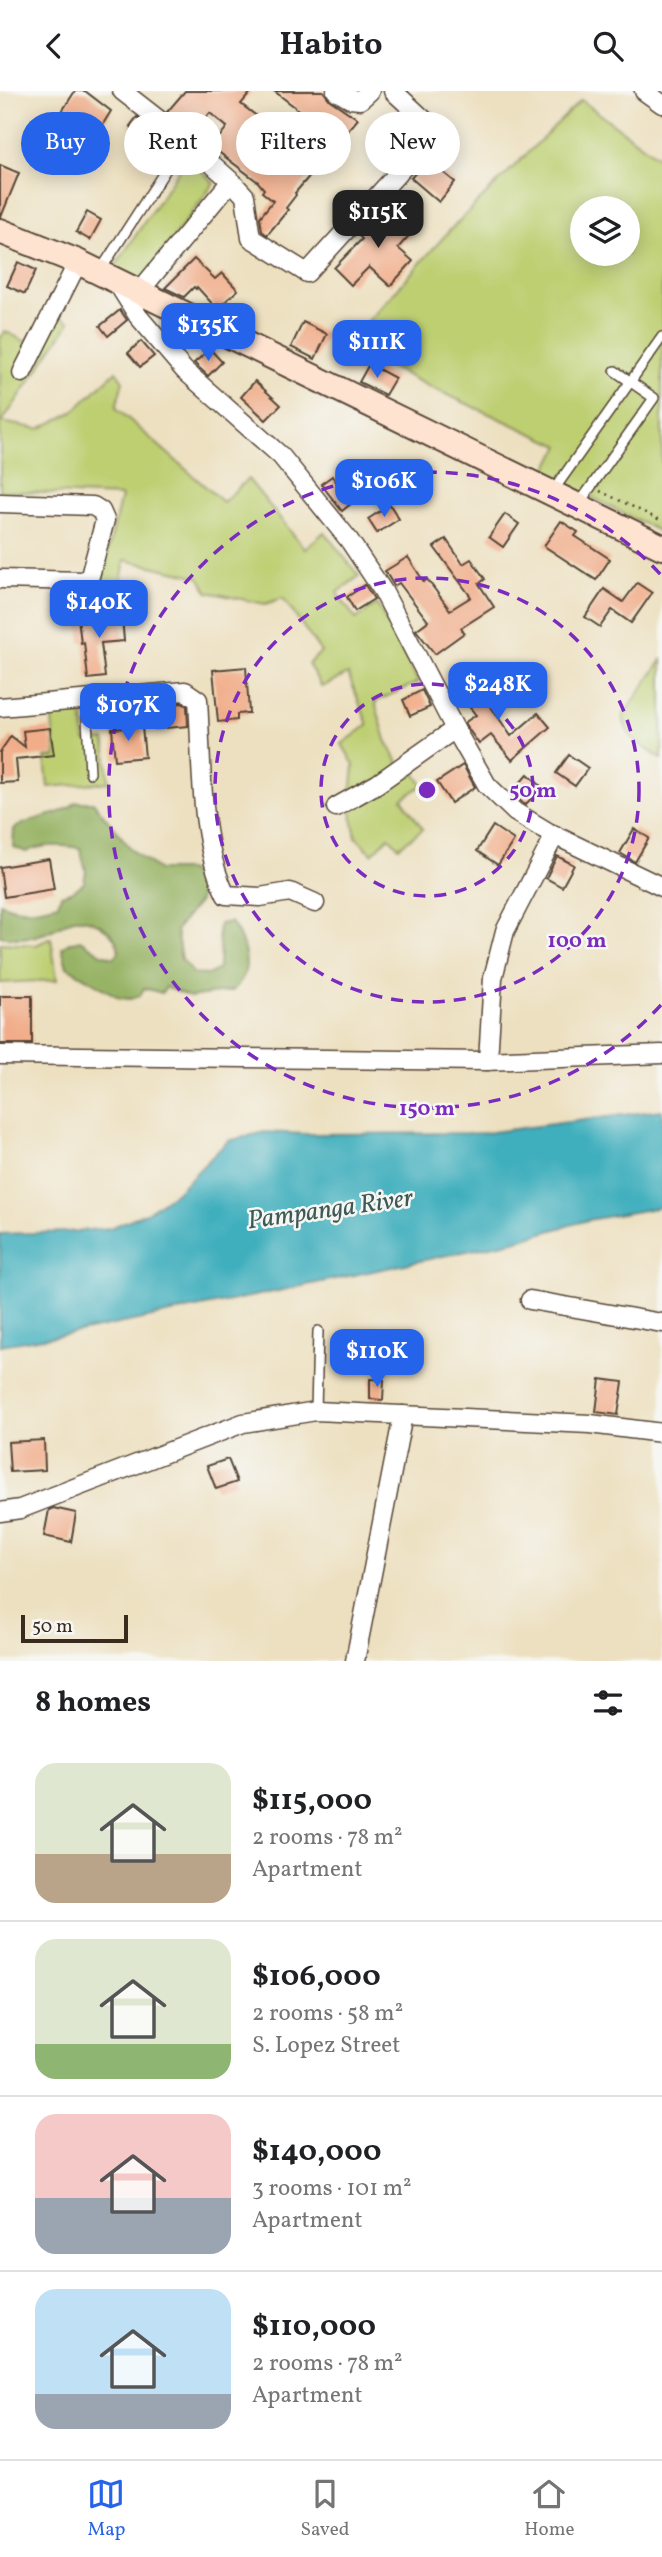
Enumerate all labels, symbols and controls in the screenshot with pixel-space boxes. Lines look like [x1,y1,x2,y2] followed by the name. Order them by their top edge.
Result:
[280,24,382,68] text: Habito
[35,27,73,65] icon: back
[589,27,627,65] icon: search
[21,112,110,175] chip: Buy
[124,112,222,175] chip: Rent
[236,112,351,175] chip: Filters
[365,112,460,175] chip: New
[329,191,427,250] pin: $115K
[570,196,640,266] map controls
[570,196,640,266] button: layers
[348,197,408,229] text: $115K
[159,303,257,363] pin: $135K
[177,310,239,342] text: $135K
[328,321,426,380] pin: $111K
[348,327,406,359] text: $111K
[335,459,433,519] pin: $106K
[351,466,417,498] text: $106K
[50,581,148,640] pin: $140K
[66,587,132,619] text: $140K
[449,663,547,722] pin: $248K
[464,669,532,701] text: $248K
[79,683,177,743] pin: $107K
[96,690,160,722] text: $107K
[509,777,557,806] text: 50 m
[415,778,439,802] centre of rings
[547,927,607,956] text: 100 m
[399,1095,455,1124] text: 150 m
[245,1180,416,1239] water label: Pampanga River
[328,1329,426,1389] pin: $110K
[346,1336,408,1368] text: $110K
[21,1612,128,1644] scale bar
[32,1614,73,1640] text: 50 m
[35,1682,151,1724] text: 8 homes
[589,1684,627,1722] icon: filters
[252,1780,372,1822] text: $115,000
[91,1791,175,1875] icon: home
[252,1822,403,1854] text: 2 rooms · 78 m²
[252,1854,363,1886] text: Apartment
[252,1956,381,1998] text: $106,000
[91,1967,175,2051] icon: home
[252,1998,403,2030] text: 2 rooms · 58 m²
[252,2030,400,2062] text: S. Lopez Street
[252,2131,382,2173] text: $140,000
[91,2142,175,2226] icon: home
[252,2173,412,2205] text: 3 rooms · 101 m²
[252,2205,363,2237] text: Apartment
[252,2306,376,2348] text: $110,000
[91,2317,175,2401] icon: home
[252,2348,403,2380] text: 2 rooms · 78 m²
[252,2380,363,2412] text: Apartment
[87,2475,126,2543] tab: Map
[300,2475,349,2543] tab: Saved
[524,2475,575,2543] tab: Home

